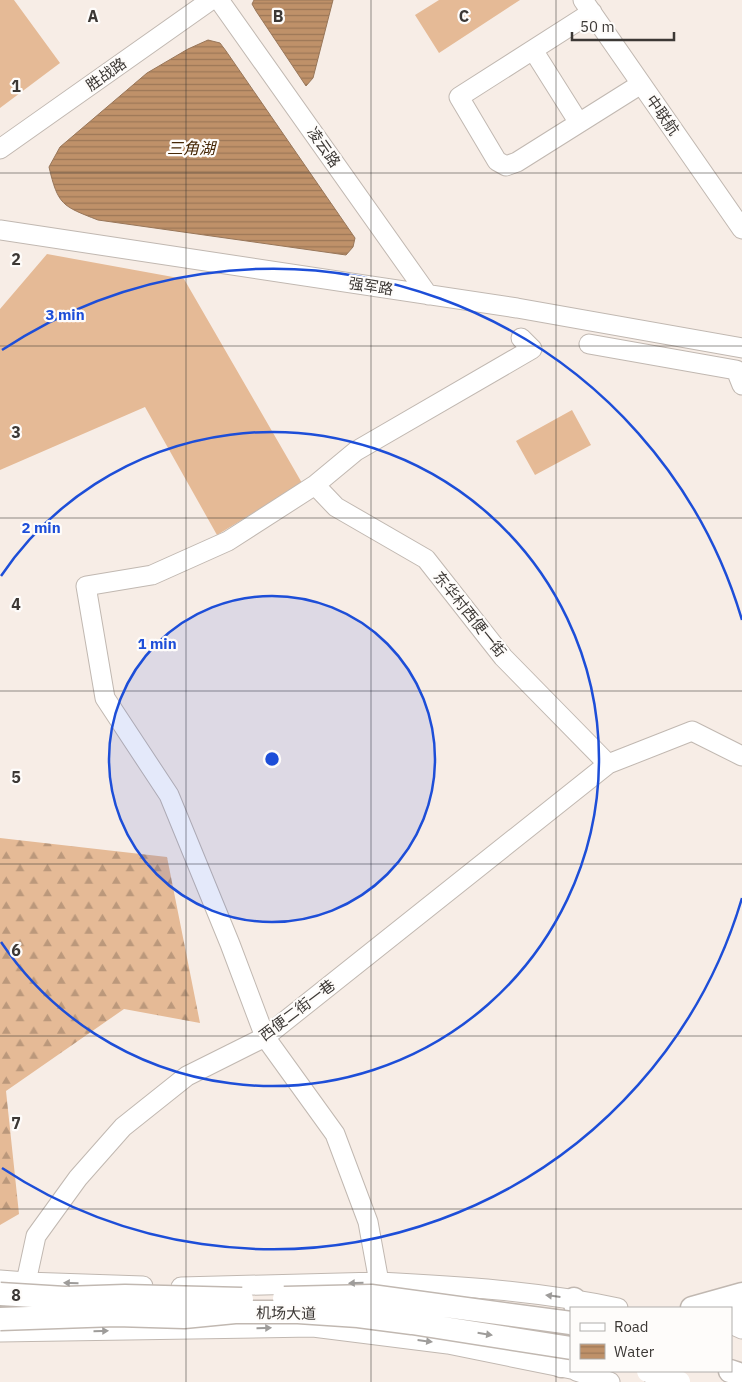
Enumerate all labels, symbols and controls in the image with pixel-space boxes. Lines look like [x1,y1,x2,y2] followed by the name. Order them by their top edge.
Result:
[88,6,99,26] text: A
[273,6,284,26] text: B
[459,6,469,26] text: C
[572,10,674,42] scale bar
[580,17,615,36] text: 50 m
[82,53,130,95] street label: 胜战路
[11,76,21,96] text: 1
[642,91,684,139] street label: 中联航
[303,123,345,171] street label: 凌云路
[167,138,218,158] water label: 三角湖
[11,249,21,269] text: 2
[347,273,395,299] street label: 强军路
[45,305,85,324] text: 3 min
[11,422,21,442] text: 3
[21,518,61,537] text: 2 min
[430,567,510,661] street label: 东华村西便一街
[11,594,21,614] text: 4
[137,634,177,653] text: 1 min
[263,750,281,768] centre of rings
[11,767,21,787] text: 5
[11,940,21,960] text: 6
[255,975,339,1045] street label: 西便二街一巷
[11,1113,21,1133] text: 7
[63,1279,79,1287] one-way arrow
[347,1279,363,1287] one-way arrow
[11,1285,21,1305] text: 8
[544,1292,560,1300] one-way arrow
[256,1303,316,1323] street label: 机场大道
[570,1307,732,1372] legend
[614,1317,649,1336] text: Road
[256,1324,272,1332] one-way arrow
[93,1326,109,1334] one-way arrow
[477,1330,493,1338] one-way arrow
[418,1337,434,1345] one-way arrow
[614,1342,655,1361] text: Water

